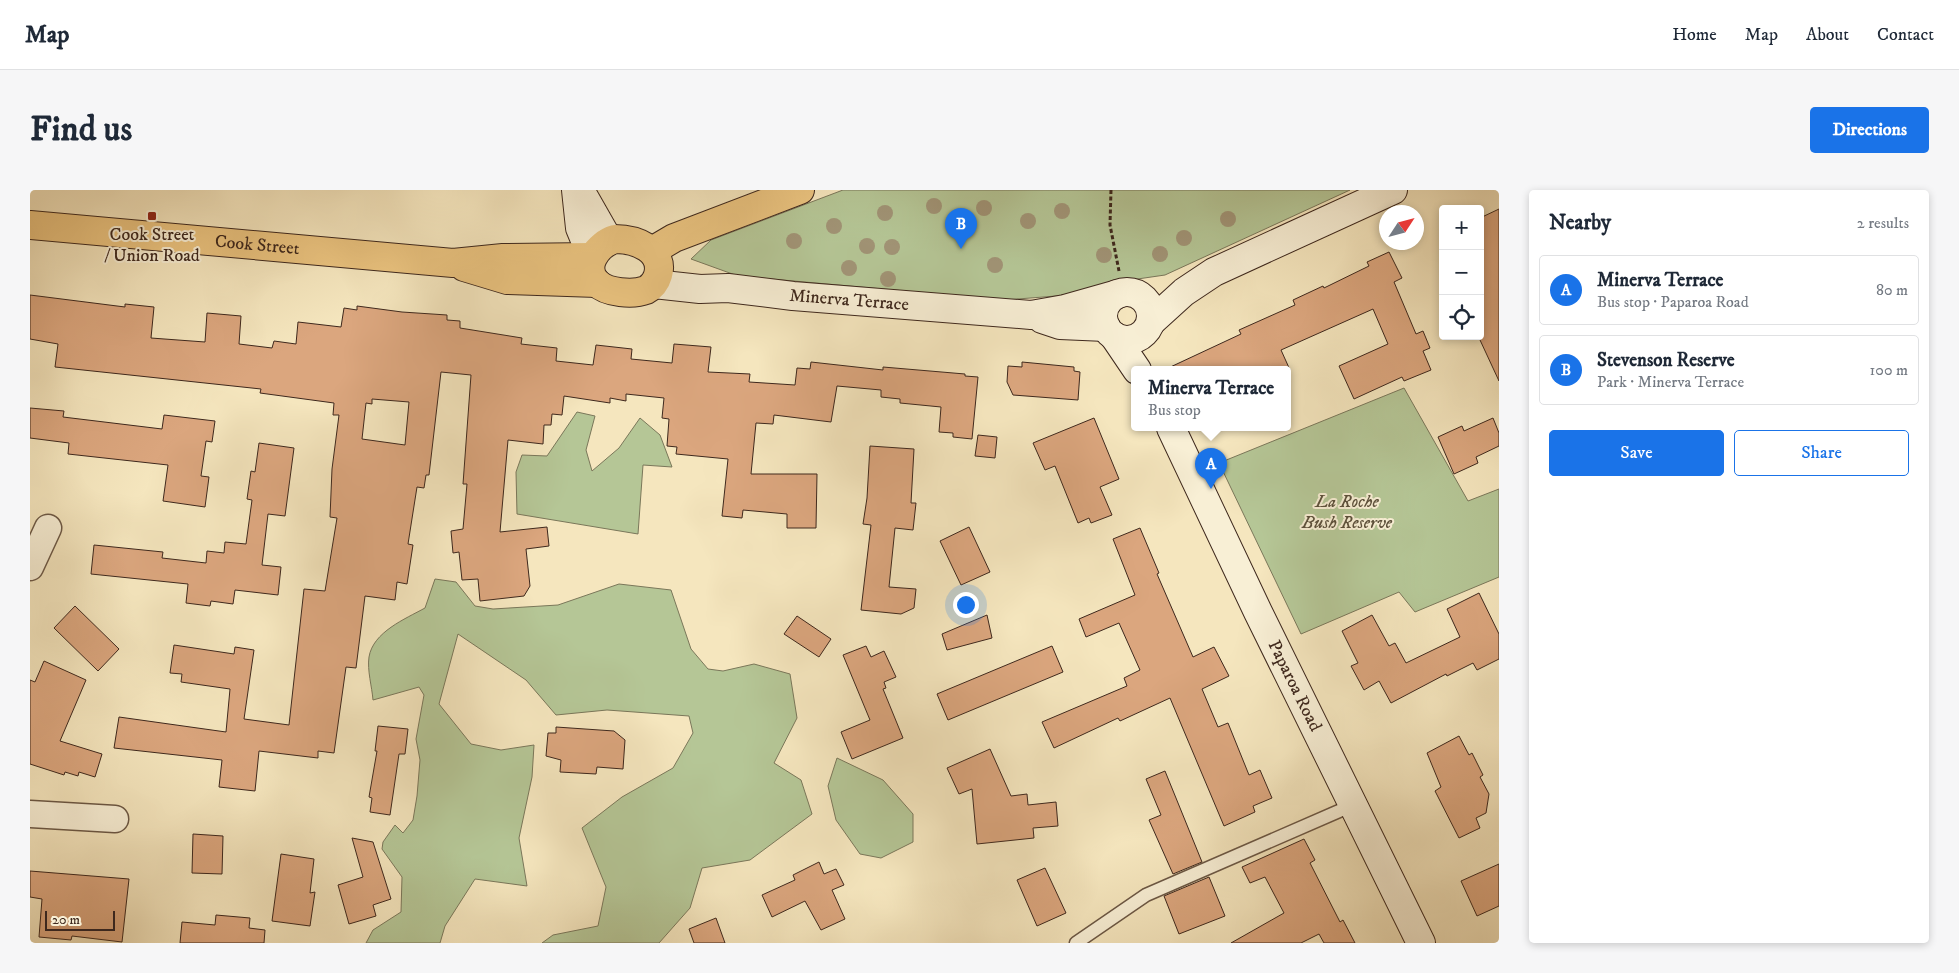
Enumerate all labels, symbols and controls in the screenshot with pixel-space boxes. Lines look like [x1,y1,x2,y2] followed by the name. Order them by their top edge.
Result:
[25,20,69,50] text: Map
[1672,24,1717,46] text: Home
[1745,24,1778,46] text: Map
[1806,24,1849,46] text: About
[1877,24,1934,46] text: Contact
[1810,107,1929,153] button: Directions
[30,108,132,152] text: Find us
[1379,205,1424,250] north arrow
[1439,205,1484,340] map controls
[1439,205,1484,250] button: +
[945,208,977,249] pin: B
[146,210,158,222] marker: Cook Street / Union Road
[1549,210,1611,236] text: Nearby
[1857,213,1909,233] text: 2 results
[104,224,200,267] place label: Cook Street / Union Road
[214,231,301,260] street label: Cook Street
[1439,250,1484,295] button: −
[1597,269,1723,292] text: Minerva Terrace
[1561,280,1571,300] text: A
[1876,280,1908,300] text: 80 m
[788,285,910,316] street label: Minerva Terrace
[1597,292,1749,312] text: Bus stop · Paparoa Road
[1439,295,1484,340] button: locate
[1597,349,1735,372] text: Stevenson Reserve
[1561,360,1571,380] text: B
[1870,360,1908,380] text: 100 m
[1131,366,1291,431] popup
[1597,372,1744,392] text: Park · Minerva Terrace
[1148,377,1274,400] text: Minerva Terrace
[1148,400,1201,420] text: Bus stop
[1549,430,1724,476] button: Save
[1734,430,1909,476] button: Share
[1195,448,1227,489] pin: A
[1301,491,1393,534] park label: La Roche Bush Reserve
[953,592,979,618] your location
[1263,637,1326,735] street label: Paparoa Road
[45,908,115,931] scale bar
[52,911,80,929] text: 20 m

